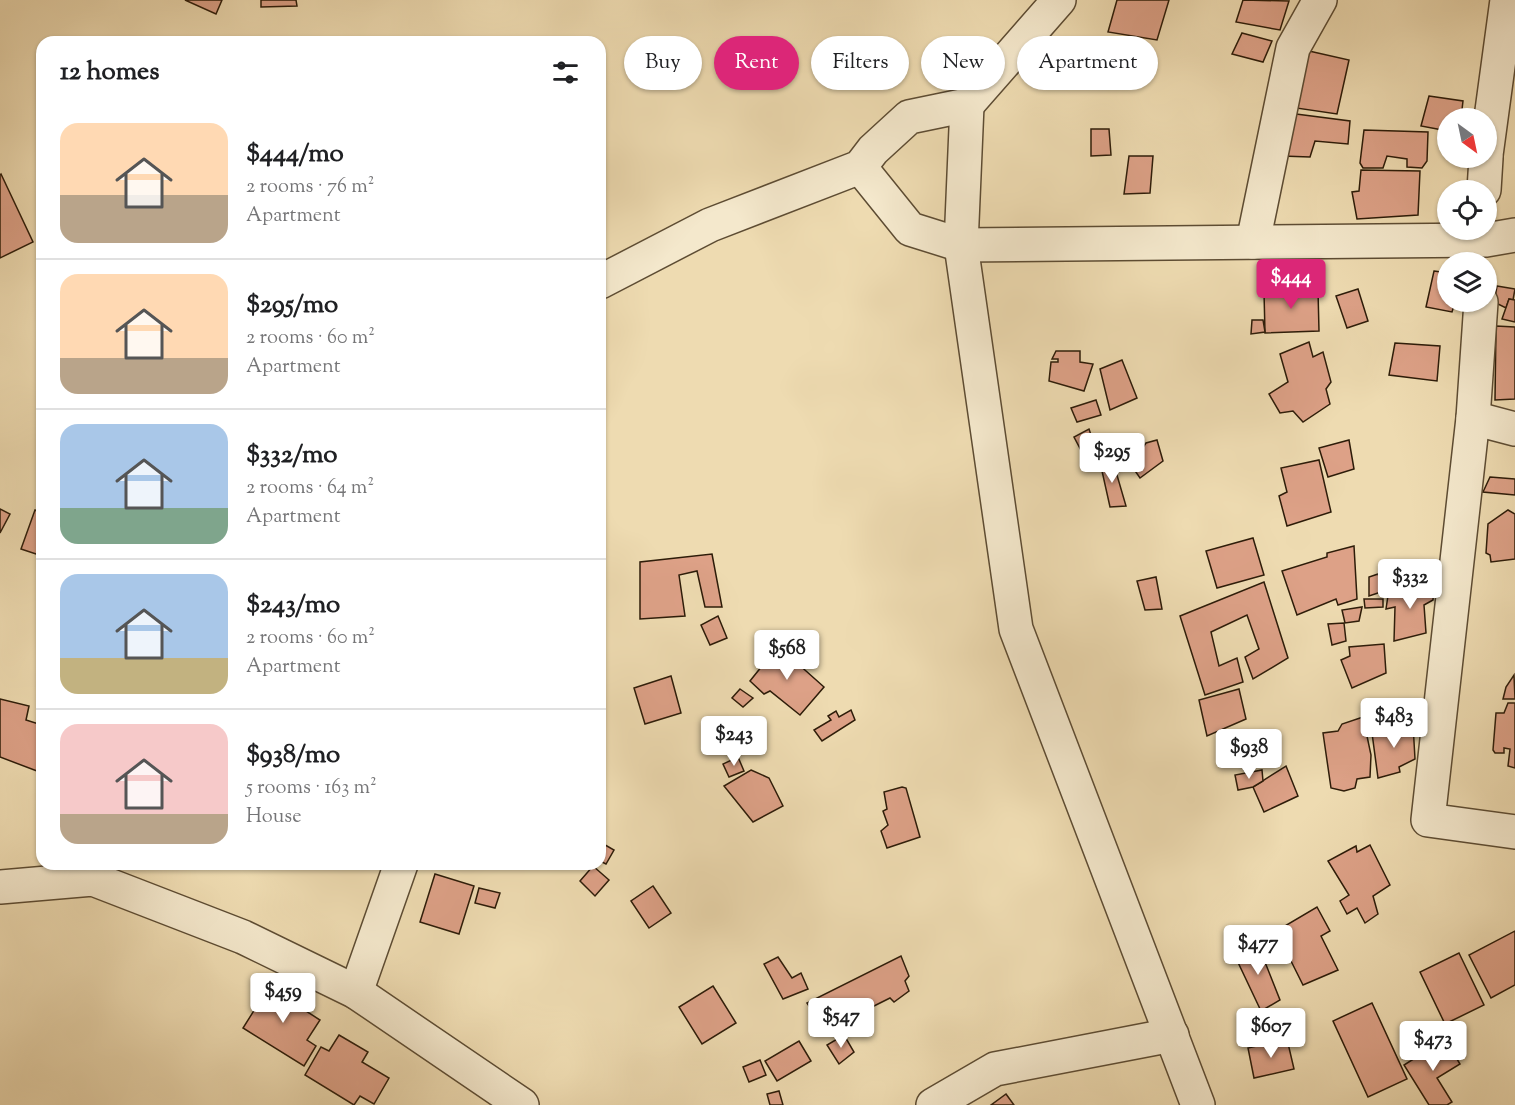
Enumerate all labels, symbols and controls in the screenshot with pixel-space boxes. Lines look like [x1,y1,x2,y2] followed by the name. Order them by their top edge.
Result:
[624,36,702,90] chip: Buy
[714,36,799,90] chip: Rent
[811,36,909,90] chip: Filters
[921,36,1005,90] chip: New
[1017,36,1158,90] chip: Apartment
[60,54,159,91] text: 12 homes
[549,56,582,89] icon: filters
[1437,108,1497,168] north arrow
[1437,108,1497,312] map controls
[246,136,344,173] text: $444/mo
[108,147,180,219] icon: home
[246,173,374,202] text: 2 rooms · 76 m²
[1437,180,1497,240] button: locate
[246,202,341,231] text: Apartment
[1437,252,1497,312] button: layers
[1255,259,1327,310] pin: $444
[1271,264,1311,293] text: $444
[246,287,338,324] text: $295/mo
[108,298,180,370] icon: home
[246,324,375,353] text: 2 rooms · 60 m²
[246,353,341,382] text: Apartment
[1076,433,1148,484] pin: $295
[246,437,338,474] text: $332/mo
[1094,438,1130,467] text: $295
[108,448,180,520] icon: home
[246,474,374,503] text: 2 rooms · 64 m²
[246,503,341,532] text: Apartment
[1374,559,1446,610] pin: $332
[1392,564,1428,593] text: $332
[246,587,340,624] text: $243/mo
[108,598,180,670] icon: home
[246,624,375,653] text: 2 rooms · 60 m²
[751,630,823,681] pin: $568
[768,635,806,664] text: $568
[246,653,341,682] text: Apartment
[1358,698,1430,749] pin: $483
[1375,703,1413,732] text: $483
[698,716,770,767] pin: $243
[715,721,753,750] text: $243
[1213,729,1285,780] pin: $938
[1230,734,1268,763] text: $938
[246,737,340,774] text: $938/mo
[108,748,180,820] icon: home
[246,774,377,803] text: 5 rooms · 163 m²
[246,803,301,832] text: House
[1222,925,1294,976] pin: $477
[1238,930,1278,959] text: $477
[247,973,319,1024] pin: $459
[264,978,302,1007] text: $459
[805,998,877,1049] pin: $547
[822,1003,860,1032] text: $547
[1235,1008,1307,1059] pin: $607
[1250,1013,1292,1042] text: $607
[1397,1021,1469,1072] pin: $473
[1414,1026,1452,1055] text: $473

